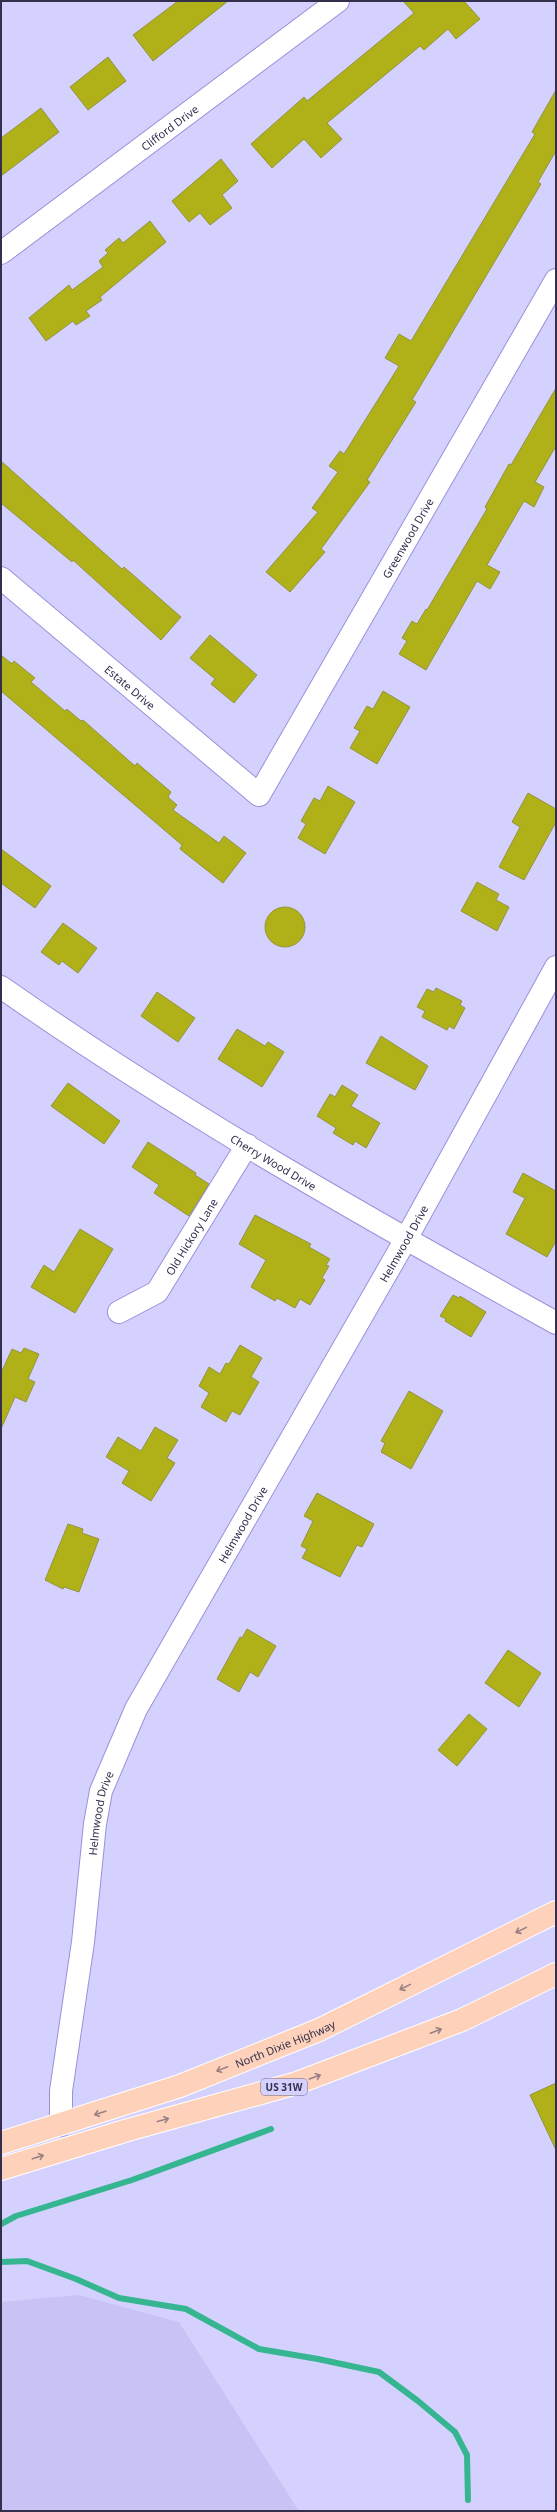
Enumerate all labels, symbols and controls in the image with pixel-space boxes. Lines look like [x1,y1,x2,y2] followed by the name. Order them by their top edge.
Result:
[137,101,201,154] street label: Clifford Drive
[378,495,436,581] street label: Greenwood Drive
[102,661,159,712] street label: Estate Drive
[228,1130,320,1193] street label: Cherry Wood Drive
[162,1195,220,1278] street label: Old Hickory Lane
[376,1202,431,1284] street label: Helmwood Drive
[214,1483,270,1565] street label: Helmwood Drive
[84,1768,116,1856] street label: Helmwood Drive
[515,1926,527,1934] one-way arrow
[399,1984,411,1991] one-way arrow
[233,2016,338,2071] street label: North Dixie Highway
[430,2026,442,2034] one-way arrow
[217,2066,229,2074] one-way arrow
[308,2072,320,2080] one-way arrow
[261,2079,307,2095] road number: US 31W
[94,2110,107,2117] one-way arrow
[156,2116,169,2124] one-way arrow
[31,2153,44,2160] one-way arrow

